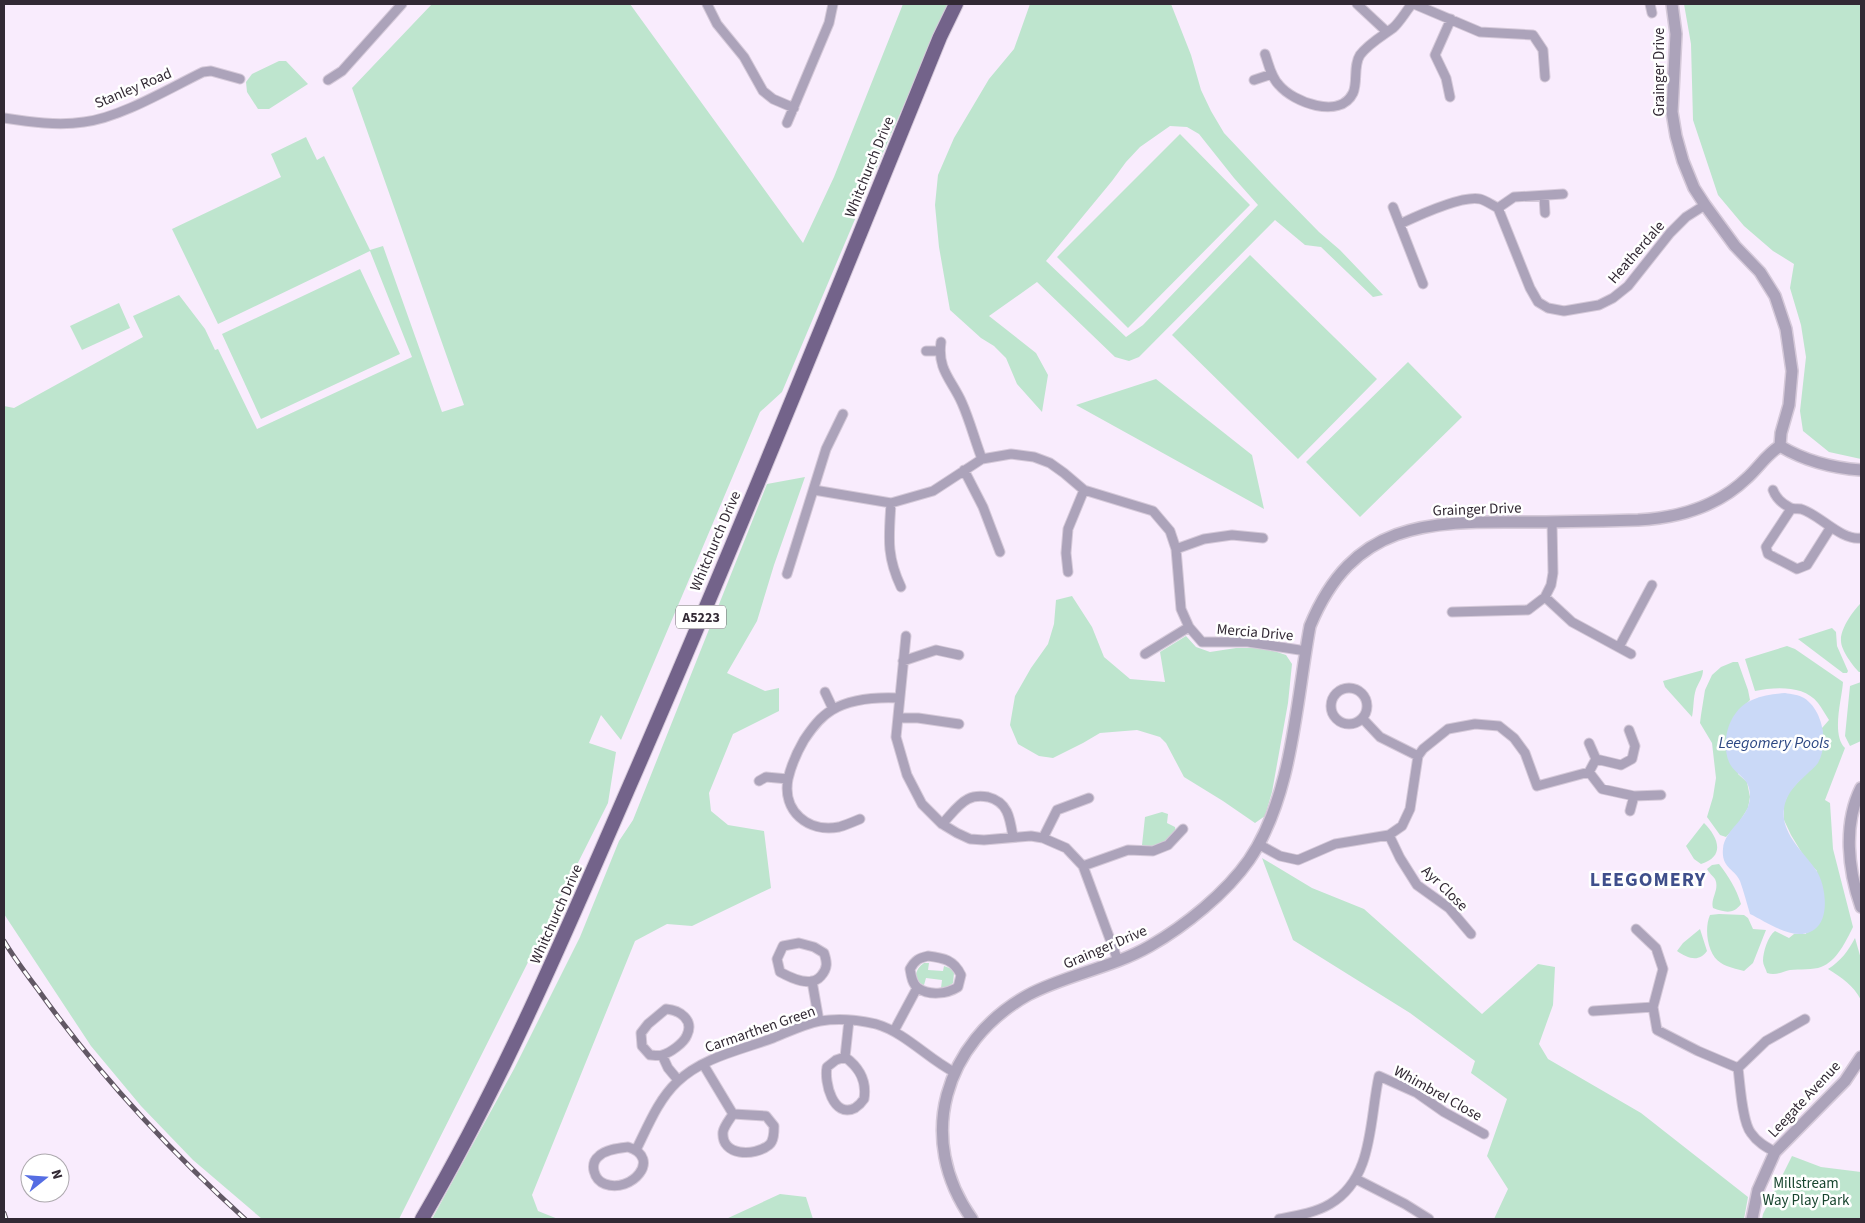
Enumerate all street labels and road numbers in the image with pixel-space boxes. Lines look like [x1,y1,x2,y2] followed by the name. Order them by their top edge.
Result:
[1649,27,1670,117] street label: Grainger Drive
[91,63,175,114] street label: Stanley Road
[840,114,899,221] street label: Whitchurch Drive
[1603,216,1670,288] street label: Heatherdale
[685,488,746,595] street label: Whitchurch Drive
[1432,497,1522,522] street label: Grainger Drive
[676,606,726,628] road number: A5223
[1216,619,1294,646] street label: Mercia Drive
[525,861,588,967] street label: Whitchurch Drive
[1417,861,1473,916] street label: Ayr Close
[1060,920,1150,975] street label: Grainger Drive
[702,1001,818,1058] street label: Carmarthen Green
[1763,1056,1845,1142] street label: Leegate Avenue
[1390,1061,1486,1126] street label: Whimbrel Close

